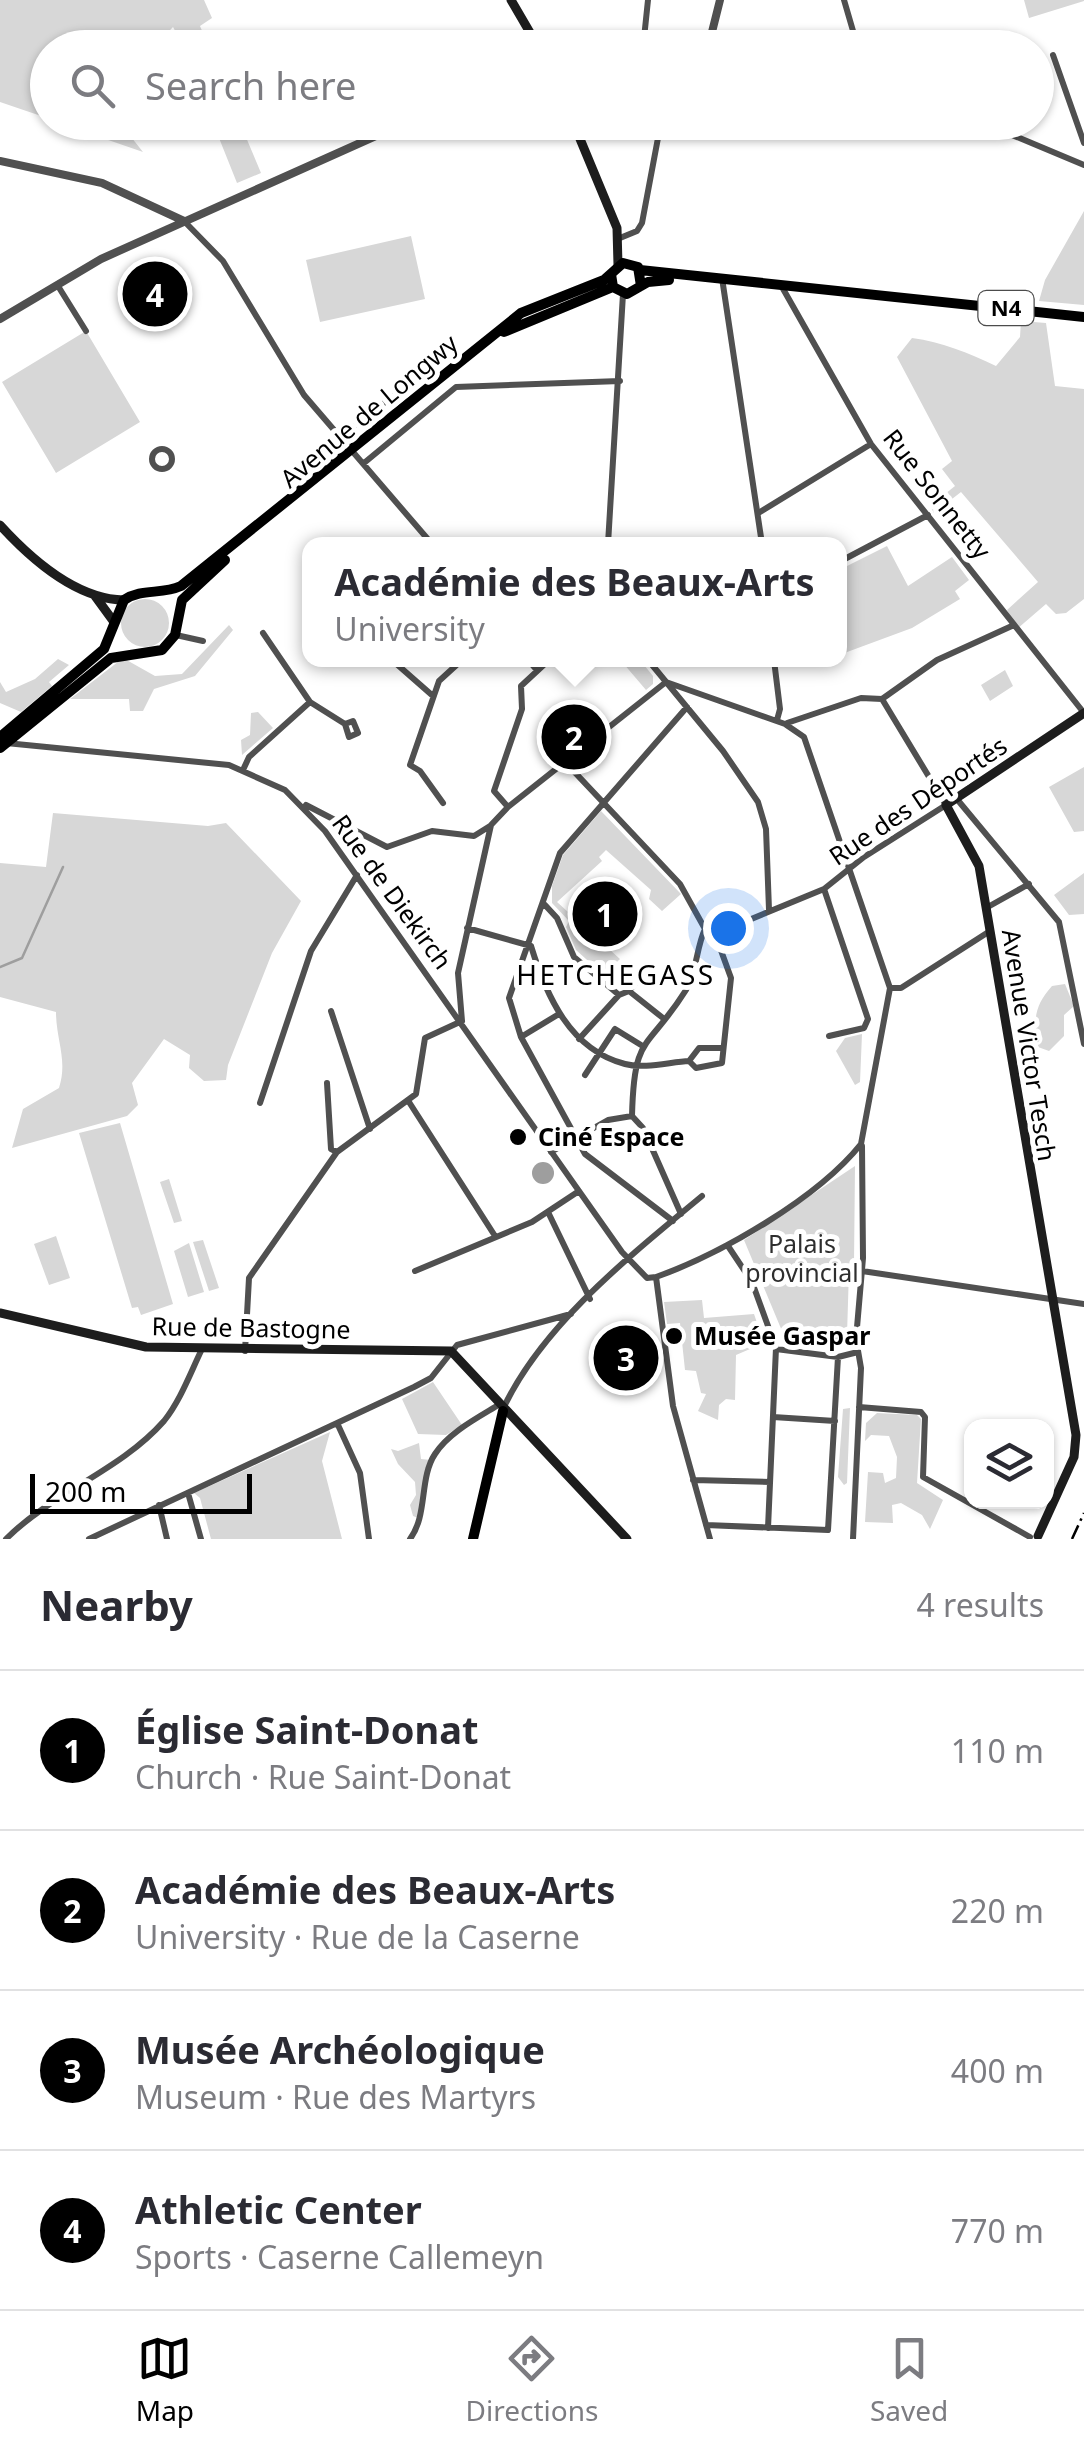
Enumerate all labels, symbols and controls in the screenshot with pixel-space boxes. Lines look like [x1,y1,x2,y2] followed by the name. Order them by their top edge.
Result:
[30,30,1054,140] search box
[65,58,120,113] icon: search
[145,59,356,111] text: Search here
[122,256,188,332] pin: 4
[978,291,1034,325] road number: N4
[273,326,464,495] street label: Avenue de Longwy
[876,421,999,566] street label: Rue Sonnetty
[302,537,847,667] popup
[334,555,815,607] text: Académie des Beaux-Arts
[334,607,485,650] text: University
[542,700,606,774] pin: 2
[822,728,1013,872] street label: Rue des Déportés
[325,807,460,976] street label: Rue de Diekirch
[572,876,638,952] pin: 1
[703,903,754,954] your location
[995,926,1065,1163] street label: Avenue Victor Tesch
[516,955,716,993] district label: HETCHEGASS
[538,1119,684,1153] place label: Ciné Espace
[507,1126,529,1148] marker: Ciné Espace
[745,1226,859,1289] park label: Palais provincial
[151,1308,351,1346] street label: Rue de Bastogne
[694,1318,870,1352] place label: Musée Gaspar
[594,1320,658,1396] pin: 3
[663,1325,685,1347] marker: Musée Gaspar
[964,1419,1054,1509] map controls
[964,1419,1054,1509] button: layers
[30,1469,252,1514] scale bar
[45,1472,127,1510] text: 200 m
[40,1576,193,1633] text: Nearby
[917,1583,1044,1626] text: 4 results
[135,1703,479,1755] text: Église Saint-Donat
[63,1729,82,1772] text: 1
[951,1729,1044,1772] text: 110 m
[135,1755,511,1798] text: Church · Rue Saint-Donat
[135,1863,615,1915] text: Académie des Beaux-Arts
[63,1889,82,1932] text: 2
[951,1889,1044,1932] text: 220 m
[135,1915,580,1958] text: University · Rue de la Caserne
[135,2023,545,2075] text: Musée Archéologique
[63,2049,82,2092] text: 3
[951,2049,1044,2092] text: 400 m
[135,2075,536,2118] text: Museum · Rue des Martyrs
[135,2183,422,2235] text: Athletic Center
[63,2209,82,2252] text: 4
[951,2209,1044,2252] text: 770 m
[135,2235,544,2278] text: Sports · Caserne Callemeyn
[136,2331,194,2429] tab: Map
[466,2331,598,2429] tab: Directions
[870,2331,948,2429] tab: Saved

